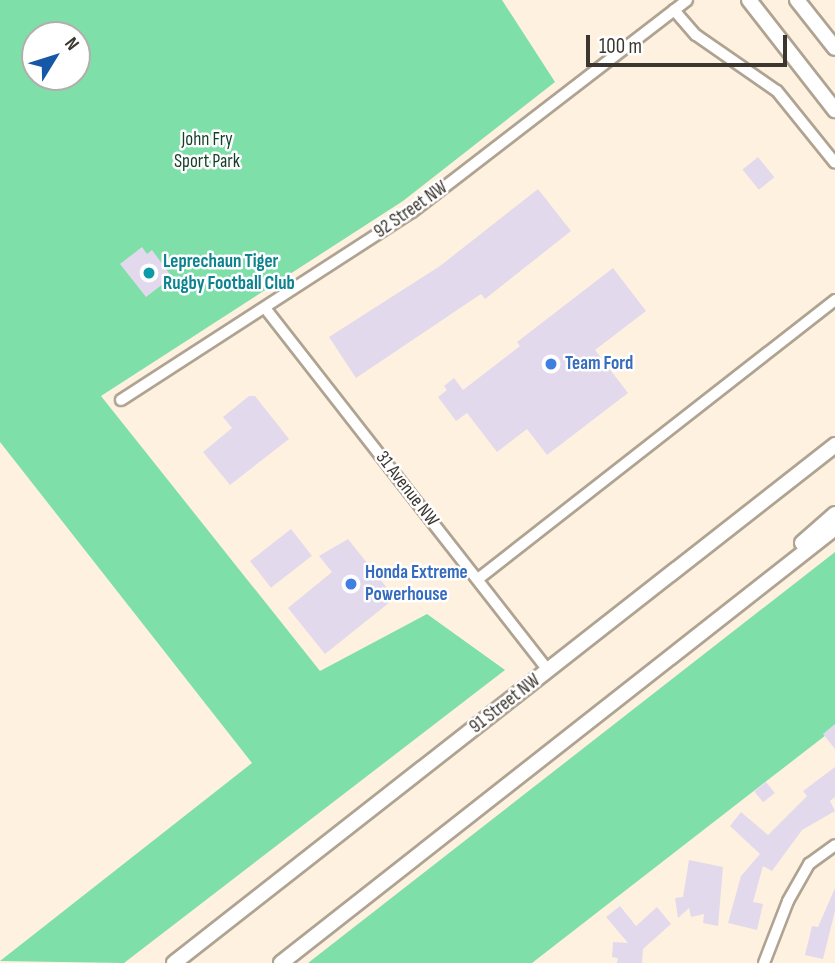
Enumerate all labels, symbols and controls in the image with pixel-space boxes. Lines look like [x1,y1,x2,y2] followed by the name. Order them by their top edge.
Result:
[21,21,91,91] north arrow
[590,21,791,65] scale bar
[59,33,84,55] text: N
[599,34,642,59] text: 100 m
[174,129,240,173] park label: John Fry Sport Park
[370,176,452,244] street label: 92 Street NW
[163,251,295,295] place label: Leprechaun Tiger Rugby Football Club
[141,265,157,281] marker: Leprechaun Tiger Rugby Football Club
[565,353,633,375] place label: Team Ford
[543,356,559,372] marker: Team Ford
[371,447,443,531] street label: 31 Avenue NW
[365,562,468,606] place label: Honda Extreme Powerhouse
[343,576,359,592] marker: Honda Extreme Powerhouse
[465,669,545,739] street label: 91 Street NW

